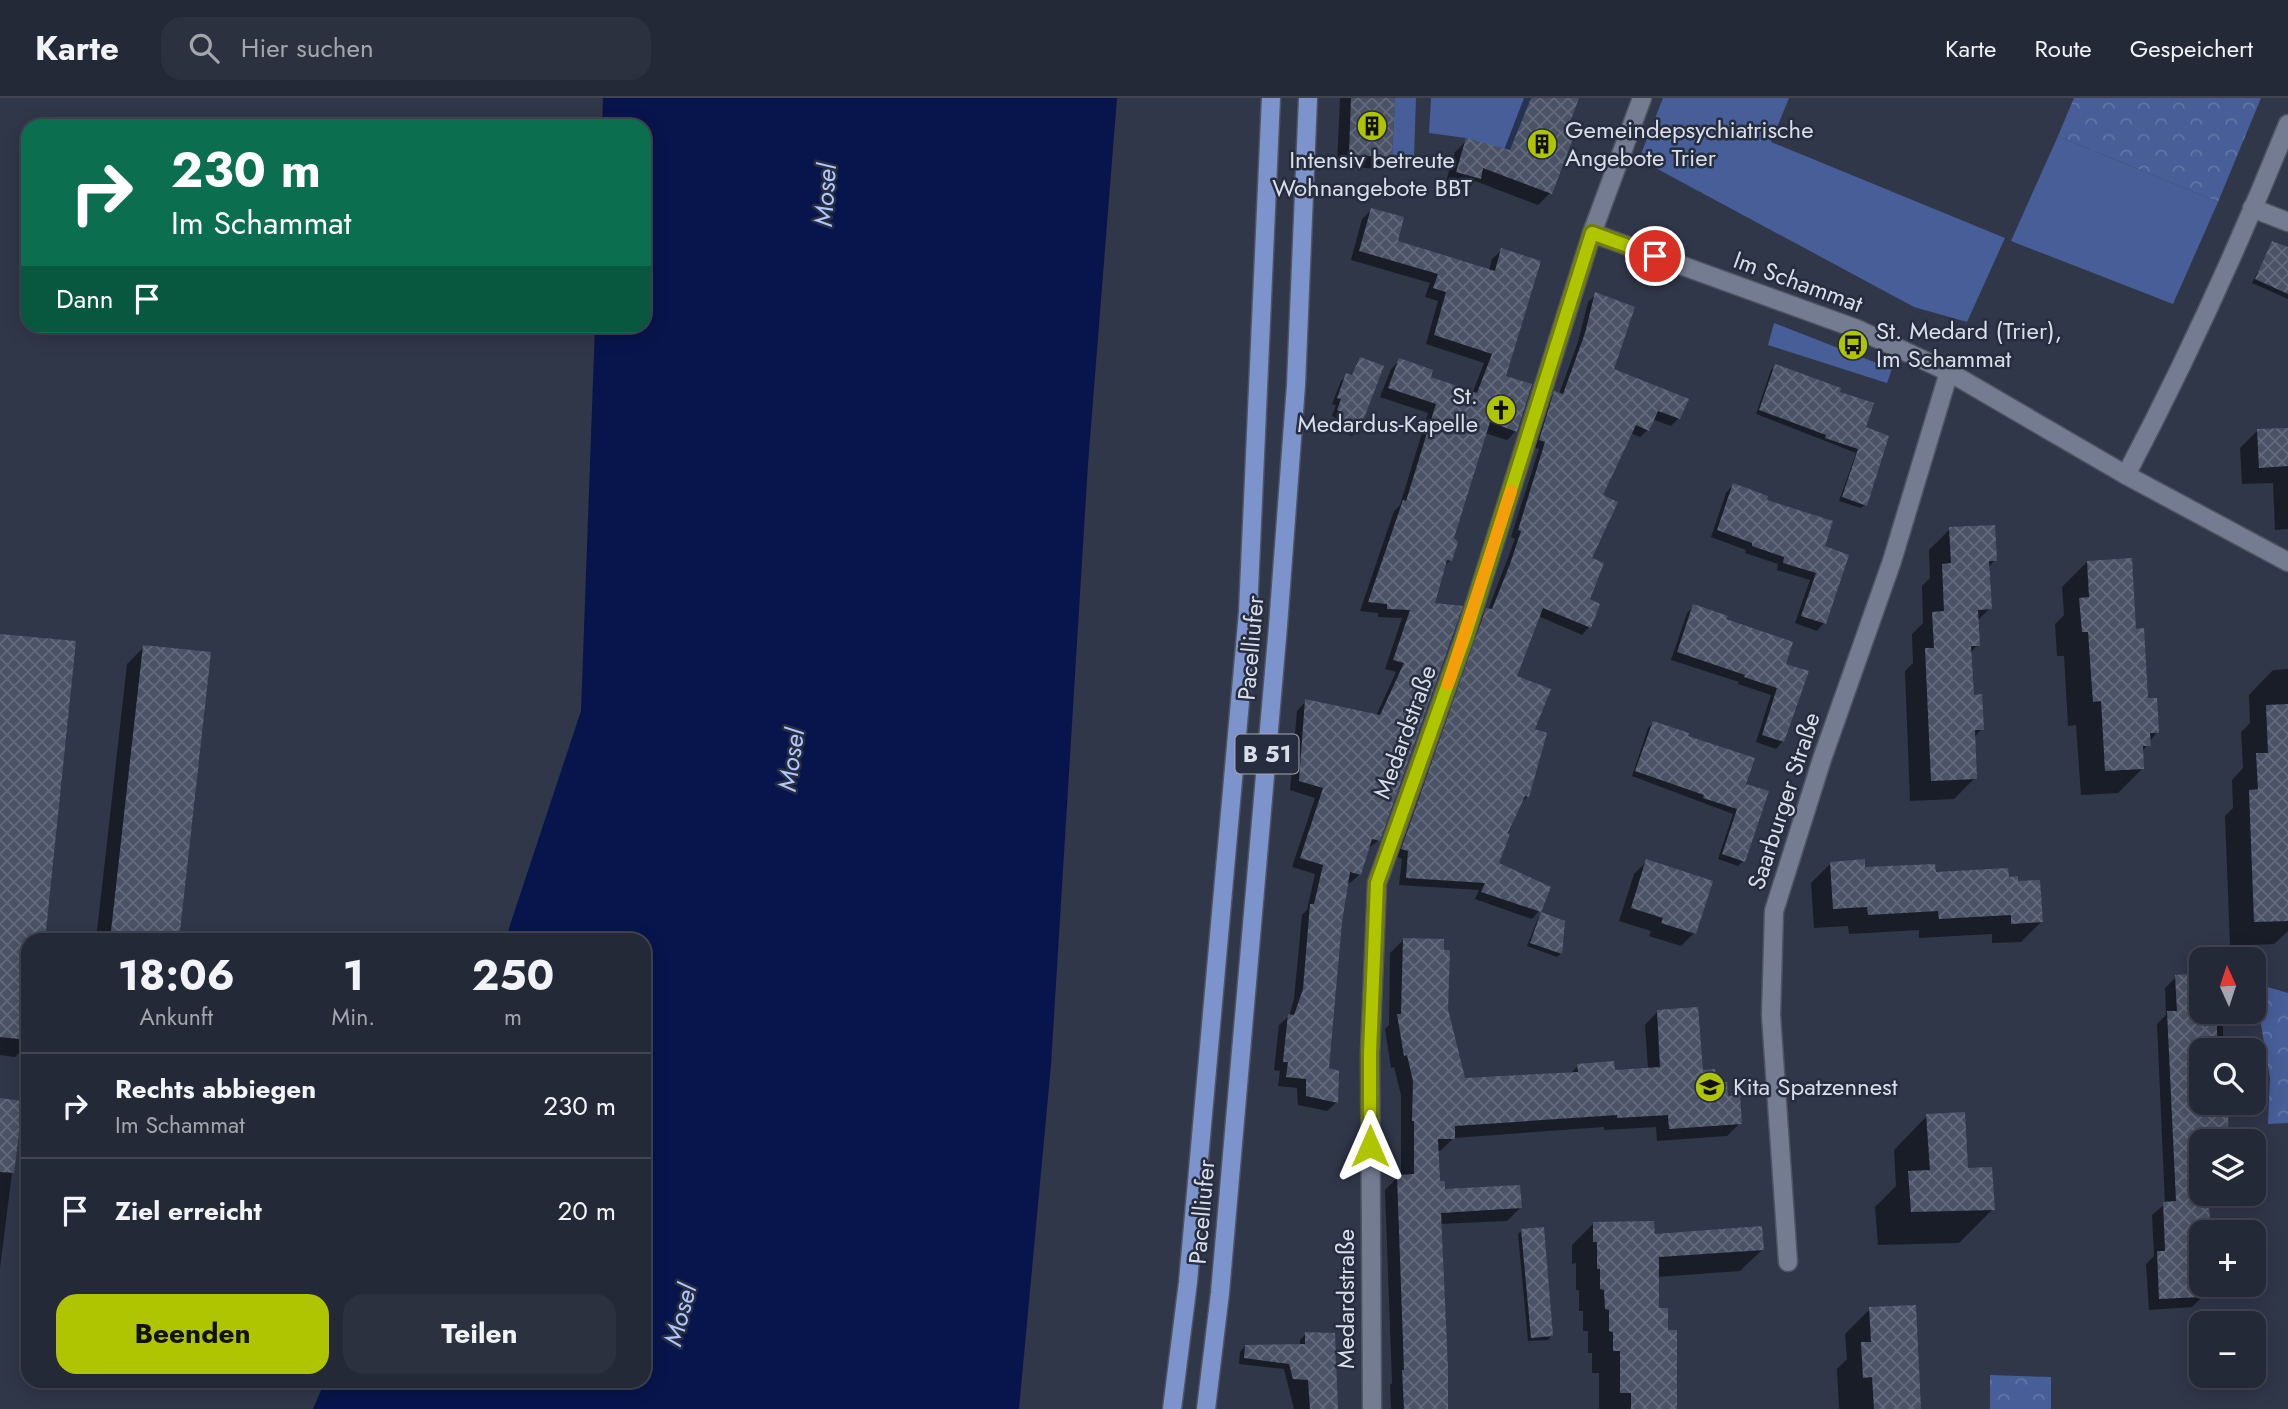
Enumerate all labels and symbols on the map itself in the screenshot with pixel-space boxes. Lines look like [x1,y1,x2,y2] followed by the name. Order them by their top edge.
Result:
[1355,109,1389,143] building icon: Intensiv betreute Wohnangebote BBT
[1565,112,1814,175] place label: Gemeindepsychiatrische Angebote Trier
[1525,127,1559,161] building icon: Gemeindepsychiatrische Angebote Trier
[1272,142,1472,205] place label: Intensiv betreute Wohnangebote BBT
[804,161,846,228] water label: Mosel
[1625,226,1685,286] pin
[1729,242,1868,321] street label: Im Schammat
[1876,313,2062,376] place label: St. Medard (Trier), Im Schammat
[1836,328,1870,362] bus stop icon: St. Medard (Trier), Im Schammat
[1297,378,1478,441] place label: St. Medardus-Kapelle
[1484,393,1518,427] church icon: St. Medardus-Kapelle
[1228,593,1273,702] street label: Pacelliufer
[1364,660,1445,804] street label: Medardstraße
[1738,708,1829,894] street label: Saarburger Straße
[768,725,814,794] water label: Mosel
[1236,734,1298,774] road number: B 51
[2189,947,2266,1024] north arrow
[1733,1069,1898,1104] place label: Kita Spatzennest
[1693,1070,1727,1104] school or university icon: Kita Spatzennest
[1333,1109,1407,1183] position arrow
[1179,1157,1224,1266] street label: Pacelliufer
[1328,1229,1363,1369] street label: Medardstraße
[653,1278,707,1350] water label: Mosel

